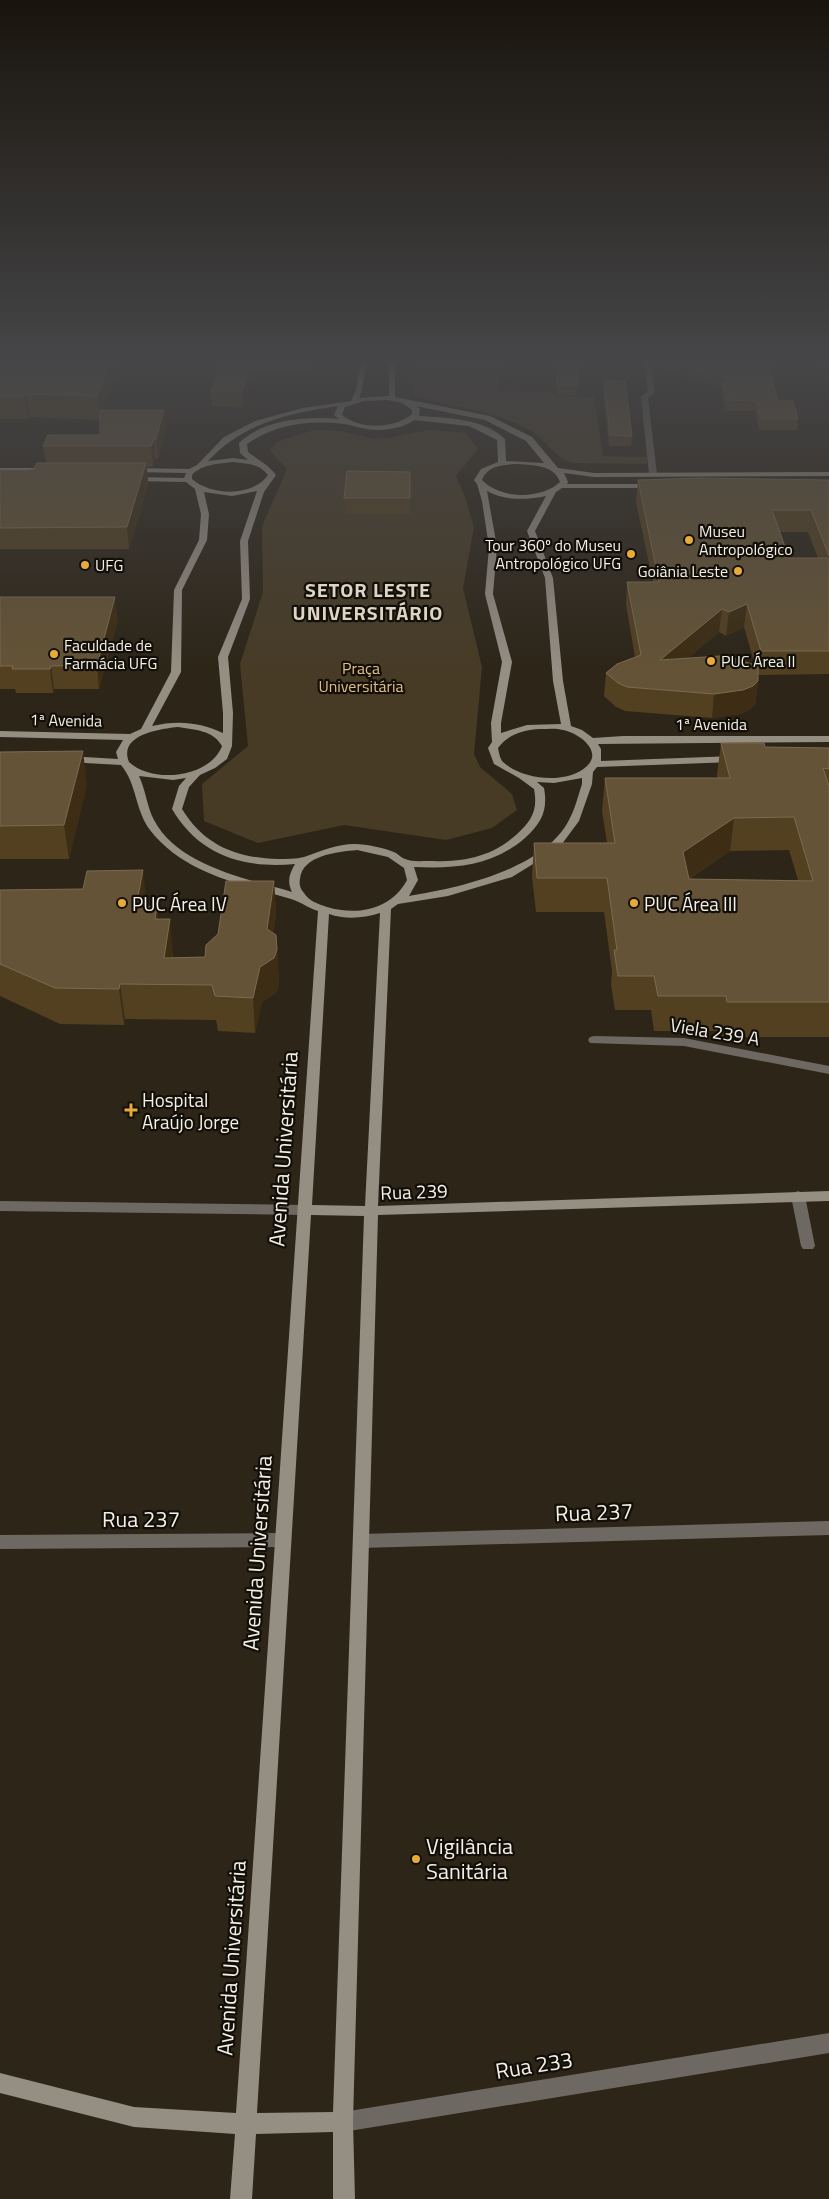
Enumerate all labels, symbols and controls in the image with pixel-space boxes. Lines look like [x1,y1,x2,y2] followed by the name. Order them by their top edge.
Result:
[699,519,793,561] place label: Museu Antropológico
[485,533,621,575] place label: Tour 360º do Museu Antropológico UFG
[683,534,695,546] marker: Museu Antropológico
[625,548,637,560] marker: Tour 360º do Museu Antropológico UFG
[95,553,123,577] place label: UFG
[79,559,91,571] marker: UFG
[638,559,728,583] place label: Goiânia Leste
[732,565,744,577] marker: Goiânia Leste
[293,574,443,628] district label: SETOR LESTE UNIVERSITÁRIO
[64,633,157,675] place label: Faculdade de Farmácia UFG
[48,648,60,660] marker: Faculdade de Farmácia UFG
[721,649,795,673] place label: PUC Área II
[705,655,717,667] marker: PUC Área II
[318,656,404,698] park label: Praça Universitária
[30,707,102,733] street label: 1ª Avenida
[675,712,747,736] street label: 1ª Avenida
[132,889,227,918] place label: PUC Área IV
[644,889,737,918] place label: PUC Área III
[116,897,128,909] marker: PUC Área IV
[628,897,640,909] marker: PUC Área III
[668,1010,762,1052] street label: Viela 239 A
[259,1050,307,1248] street label: Avenida Universitária
[142,1085,239,1136] place label: Hospital Araújo Jorge
[124,1103,138,1117] marker: Hospital Araújo Jorge
[380,1175,448,1207] street label: Rua 239
[233,1454,281,1652] street label: Avenida Universitária
[554,1494,634,1530] street label: Rua 237
[102,1502,180,1536] street label: Rua 237
[426,1829,513,1888] place label: Vigilância Sanitária
[410,1853,422,1865] marker: Vigilância Sanitária
[207,1859,255,2057] street label: Avenida Universitária
[493,2042,575,2088] street label: Rua 233

